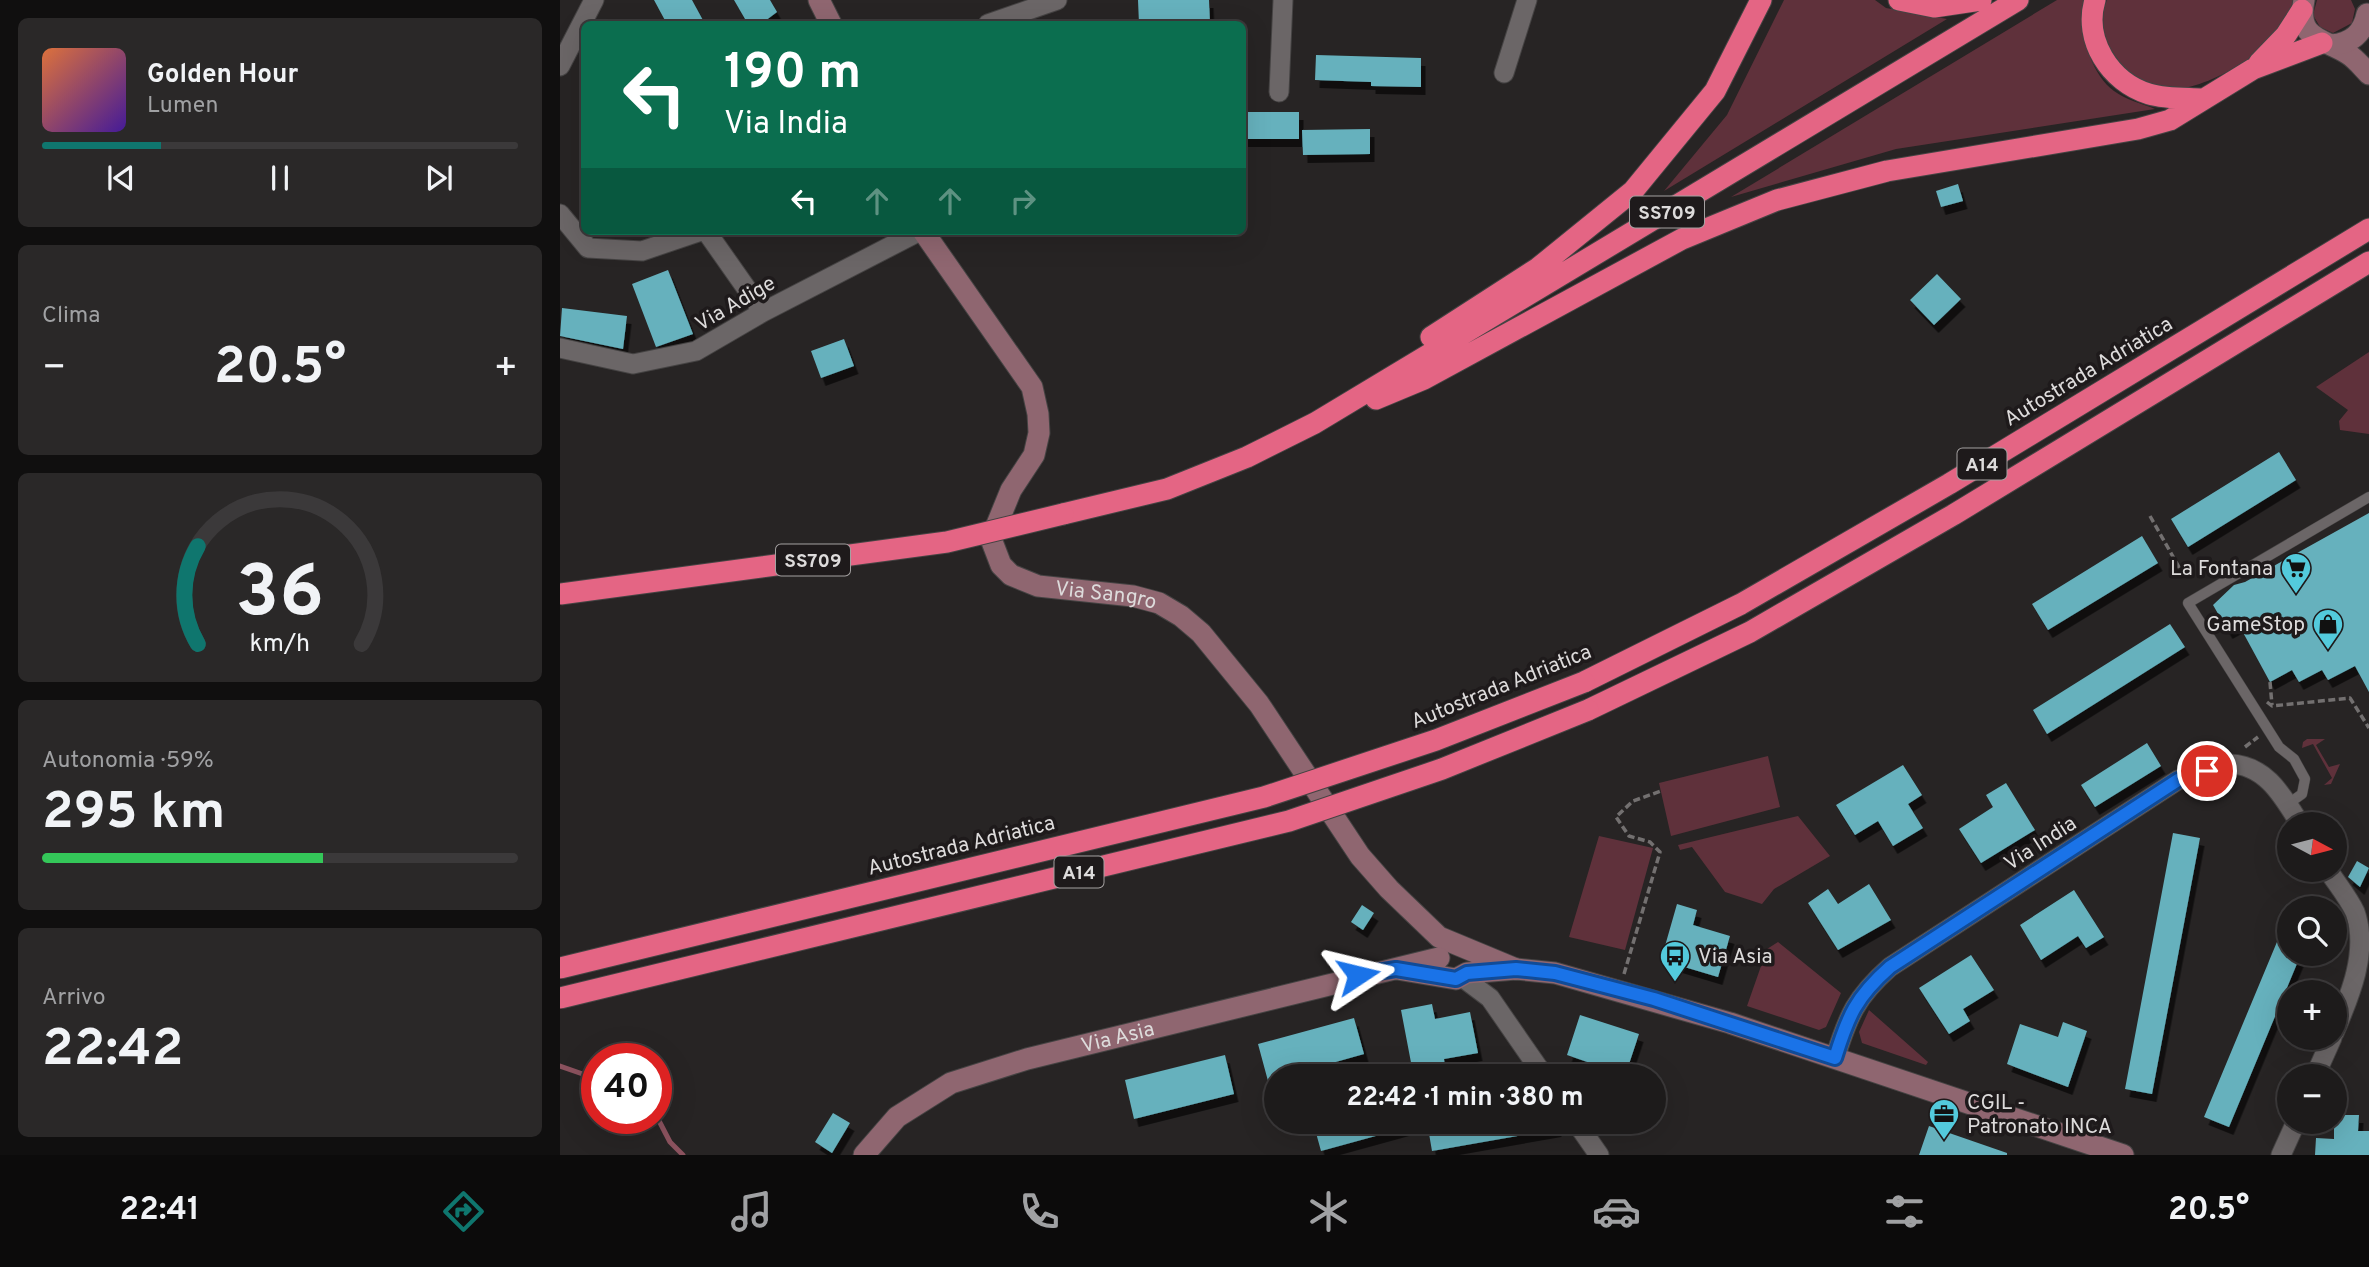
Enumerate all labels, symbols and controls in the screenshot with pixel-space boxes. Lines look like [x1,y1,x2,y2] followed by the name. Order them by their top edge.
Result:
[724,44,861,106] text: 190 m
[609,49,700,140] icon: left
[147,59,298,92] text: Golden Hour
[147,92,218,121] text: Lumen
[724,105,848,145] text: Via India
[102,159,140,197] icon: previous
[261,159,299,197] icon: pause
[420,159,458,197] icon: next
[785,182,823,220] icon: left
[858,182,896,220] icon: ahead
[931,182,969,220] icon: ahead
[1004,182,1042,220] icon: right
[1630,196,1704,228] road number: SS709
[691,271,781,338] street label: Via Adige
[42,302,100,331] text: Clima
[1999,311,2178,433] street label: Autostrada Adriatica
[214,336,346,402] text: 20.5°
[42,345,67,394] text: −
[493,345,518,394] text: +
[1958,449,2006,480] road number: A14
[776,544,850,576] road number: SS709
[236,550,324,642] text: 36
[2279,551,2313,595] supermarket icon: La Fontana
[2170,556,2273,583] place label: La Fontana
[1054,576,1159,617] street label: Via Sangro
[2311,607,2345,651] shop icon: GameStop
[2206,612,2305,639] place label: GameStop
[250,628,310,660] text: km/h
[1407,639,1596,736] street label: Autostrada Adriatica
[2177,741,2237,801] pin
[42,747,214,776] text: Autonomia · 59%
[2188,752,2226,790] icon: arrive
[42,781,225,847] text: 295 km
[865,810,1058,883] street label: Autostrada Adriatica
[1999,811,2082,878] street label: Via India
[2277,812,2347,882] north arrow
[2277,812,2347,1134] map controls
[1054,856,1104,888] road number: A14
[2277,896,2347,966] button: search
[1321,938,1395,1012] position arrow
[1658,939,1692,983] bus stop icon: Via Asia
[1698,944,1773,971] place label: Via Asia
[2277,980,2347,1050] button: +
[42,984,106,1013] text: Arrivo
[1078,1016,1157,1060] street label: Via Asia
[42,1018,183,1084] text: 22:42
[581,1043,672,1134] speed limit sign: 40
[2277,1064,2347,1134] button: −
[1346,1082,1584,1115] text: 22:42 · 1 min · 380 m
[1967,1090,2112,1141] place label: CGIL - Patronato INCA
[1927,1097,1961,1141] office icon: CGIL - Patronato INCA
[439,1187,488,1236] icon: directions
[727,1187,776,1236] icon: music
[1015,1187,1064,1236] icon: phone
[1304,1187,1353,1236] icon: climate
[1592,1187,1641,1236] icon: car
[1880,1187,1929,1236] icon: filters
[120,1191,200,1231] text: 22:41
[2168,1191,2249,1231] text: 20.5°

